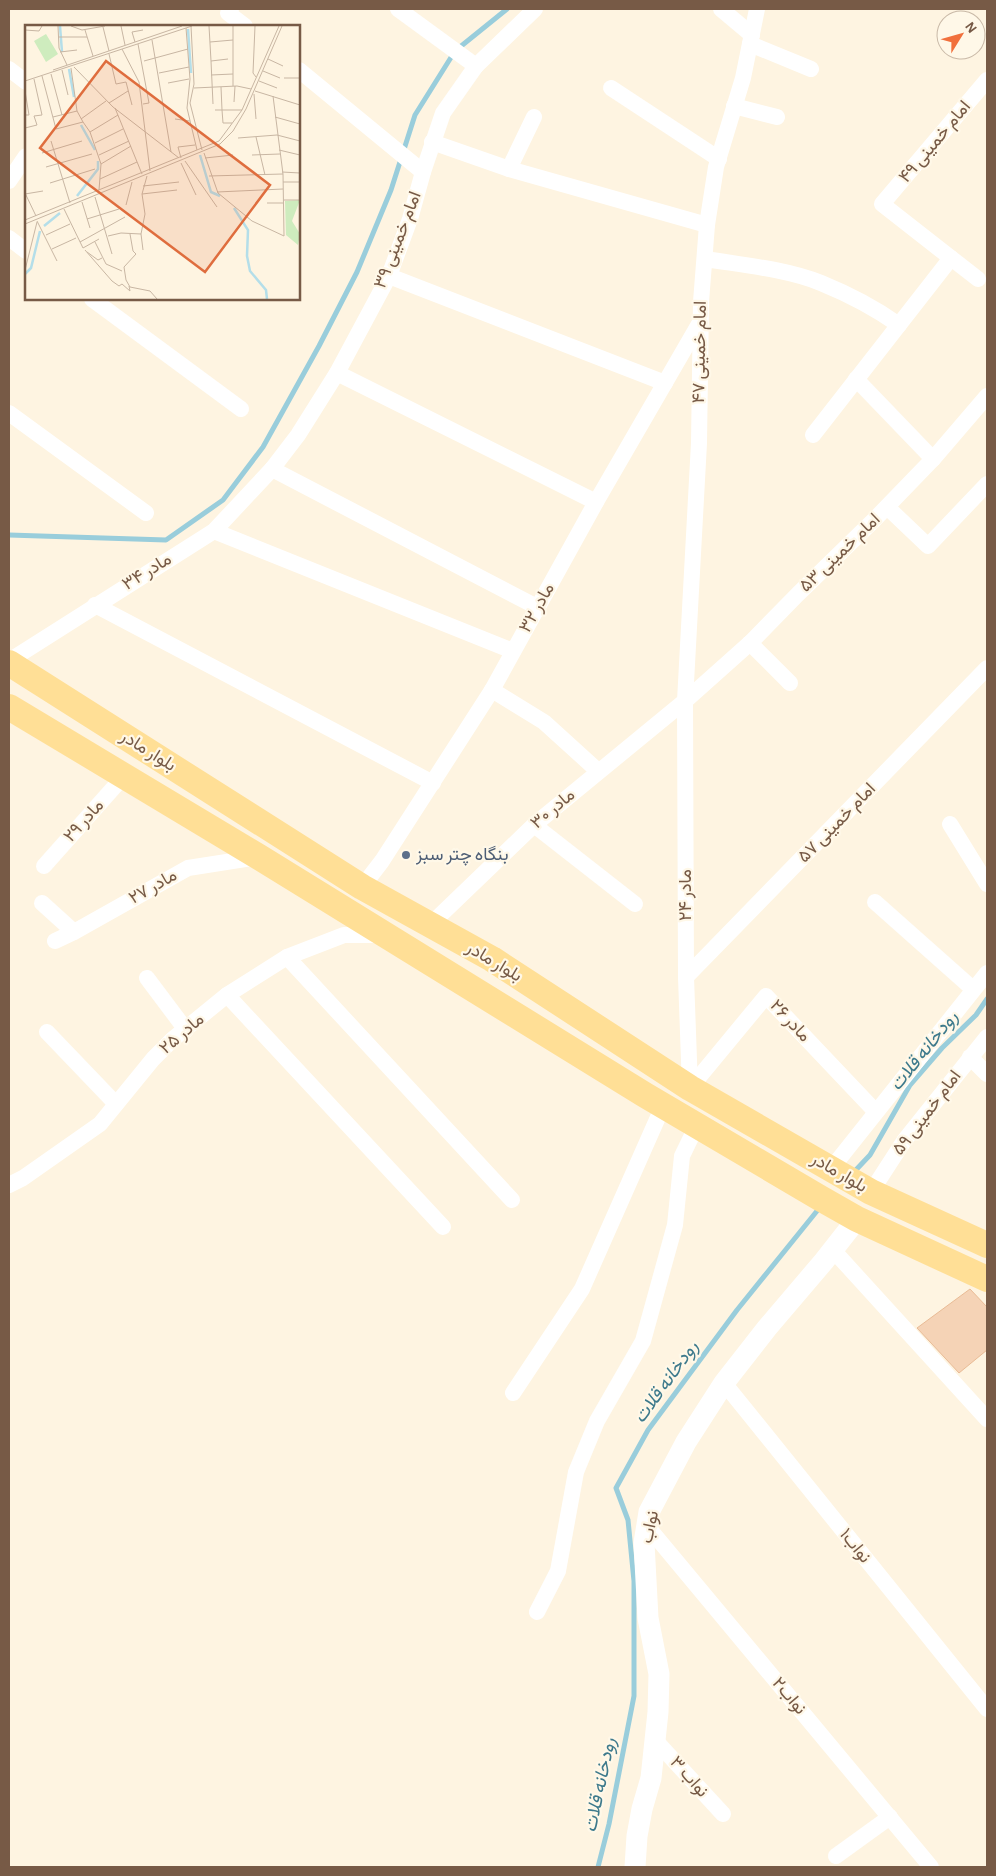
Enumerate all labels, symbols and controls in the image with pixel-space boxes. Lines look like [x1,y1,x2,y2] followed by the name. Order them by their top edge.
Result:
[936,10,986,60] north arrow
[962,20,979,36] text: N
[25,25,300,300] inset map
[896,98,976,188] street label: امام خمینی ۴۹
[371,189,427,292] street label: امام خمینی ۳۹
[690,301,712,404] street label: امام خمینی ۴۷
[796,510,885,597] street label: امام خمینی ۵۳
[119,550,175,595] street label: مادر ۳۴
[516,580,559,636] street label: مادر ۳۲
[116,727,179,776] street label: بلوار مادر
[795,780,881,868] street label: امام خمینی ۵۷
[527,786,579,833] street label: مادر ۳۰
[61,796,108,846] street label: مادر ۲۹
[415,845,508,866] place label: بنگاه چتر سبز
[400,849,412,861] marker: بنگاه چتر سبز
[126,866,181,909] street label: مادر ۲۷
[677,869,696,921] street label: مادر ۲۴
[462,938,525,986] street label: بلوار مادر
[766,996,814,1046] street label: مادر ۲۶
[886,1007,963,1095] water label: رودخانه قلات
[156,1010,208,1059] street label: مادر ۲۵
[889,1067,966,1160] street label: امام خمینی ۵۹
[807,1149,870,1197] street label: بلوار مادر
[630,1337,703,1427] water label: رودخانه قلات
[638,1509,663,1545] street label: نواب
[835,1525,874,1567] street label: نواب۱
[768,1674,810,1719] street label: نواب۲
[581,1735,620,1834] water label: رودخانه قلات
[666,1753,712,1801] street label: نواب ۳

